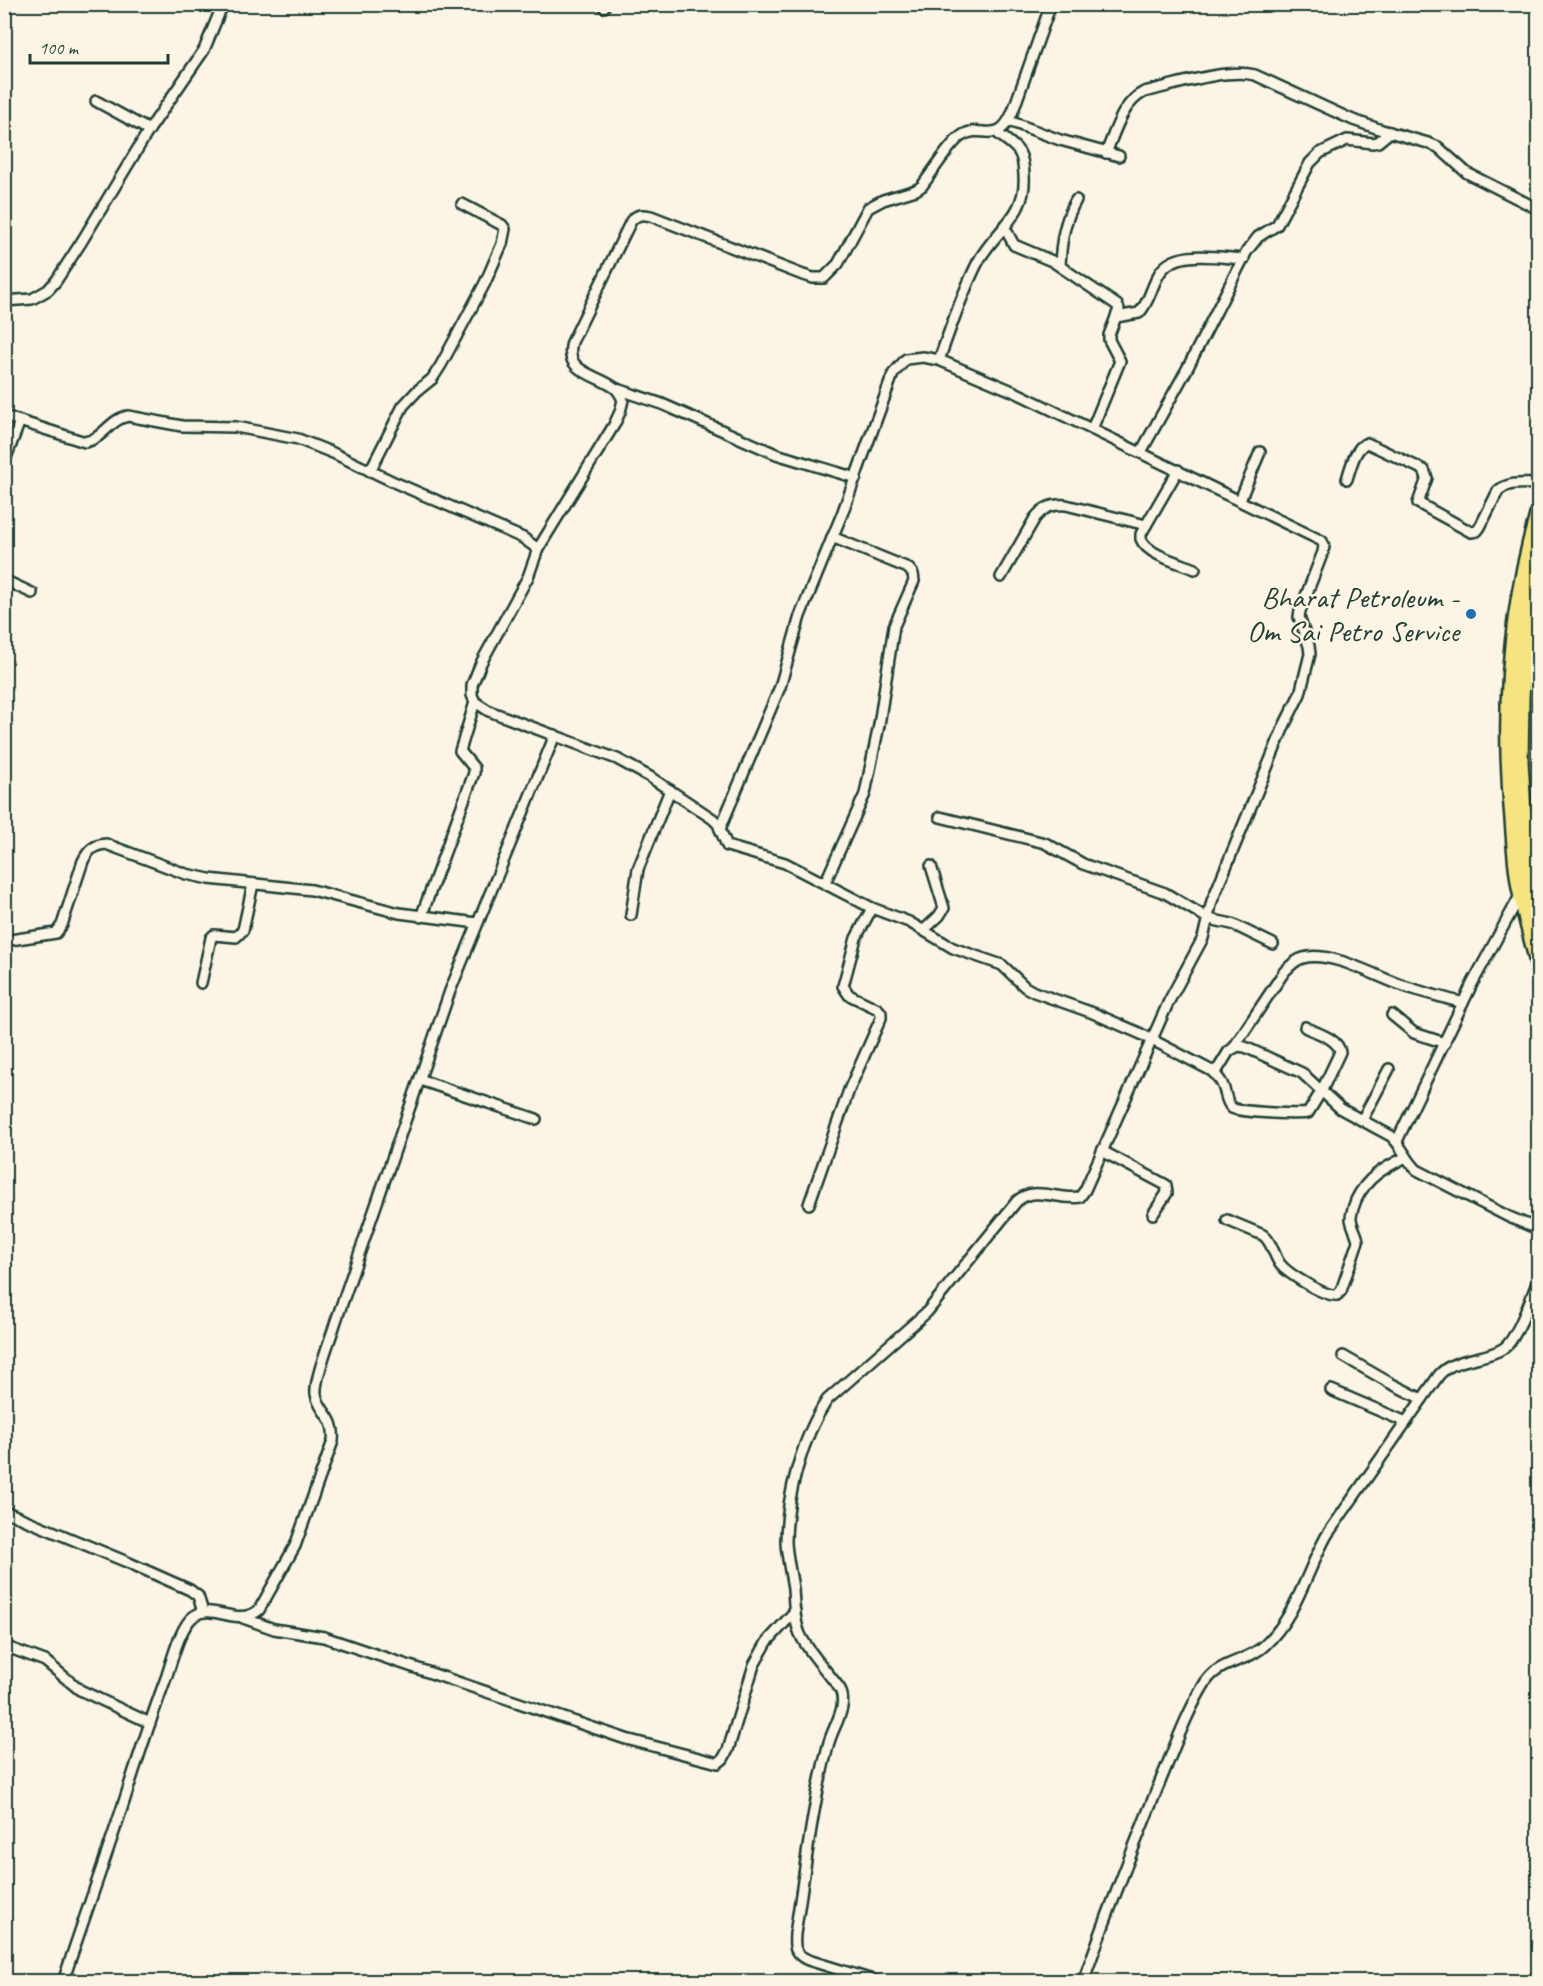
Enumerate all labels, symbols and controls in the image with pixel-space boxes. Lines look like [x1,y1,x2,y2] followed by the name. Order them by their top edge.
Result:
[30,27,168,65] scale bar
[39,37,80,59] text: 100 m
[1247,578,1461,650] place label: Bharat Petroleum - Om Sai Petro Service
[1464,607,1478,621] marker: Bharat Petroleum - Om Sai Petro Service

